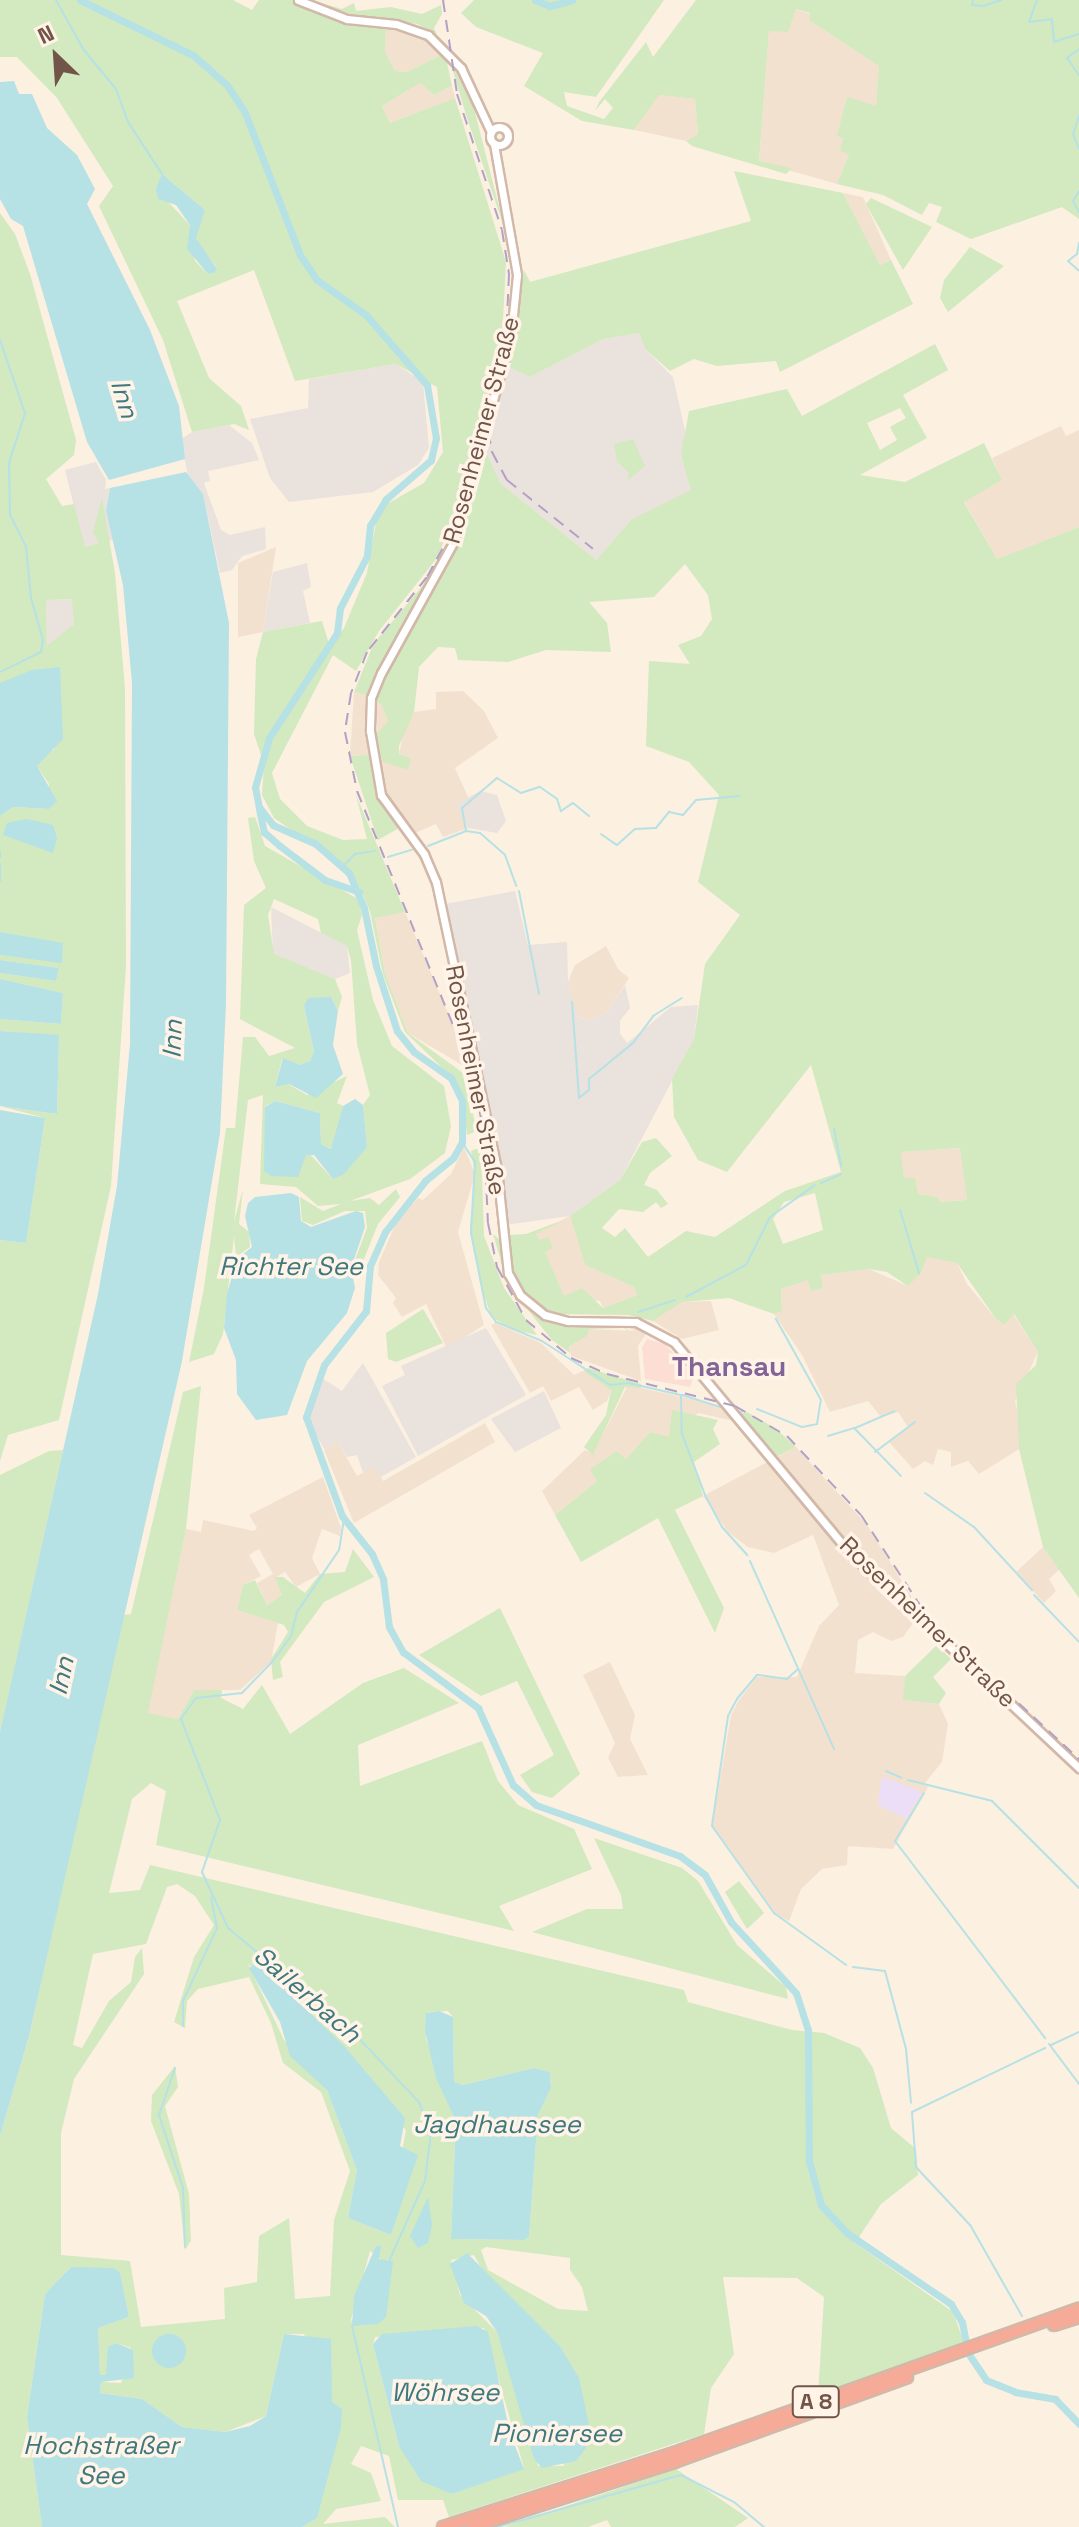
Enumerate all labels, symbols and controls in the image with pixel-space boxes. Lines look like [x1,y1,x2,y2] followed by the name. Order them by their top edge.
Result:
[16,16,96,96] north arrow
[33,18,58,50] text: N
[437,313,525,547] street label: Rosenheimer Straße
[103,376,145,422] water label: Inn
[440,962,512,1198] street label: Rosenheimer Straße
[157,1019,189,1059] water label: Inn
[219,1251,363,1283] water label: Richter See
[672,1349,786,1383] district label: Thansau
[834,1530,1022,1714] street label: Rosenheimer Straße
[43,1654,81,1698] water label: Inn
[247,1940,367,2050] water label: Sailerbach
[413,2109,581,2141] water label: Jagdhaussee
[391,2377,499,2409] water label: Wöhrsee
[790,2384,842,2420] road number: A 8
[492,2418,622,2450] water label: Pioniersee
[23,2430,179,2492] water label: Hochstraßer See

